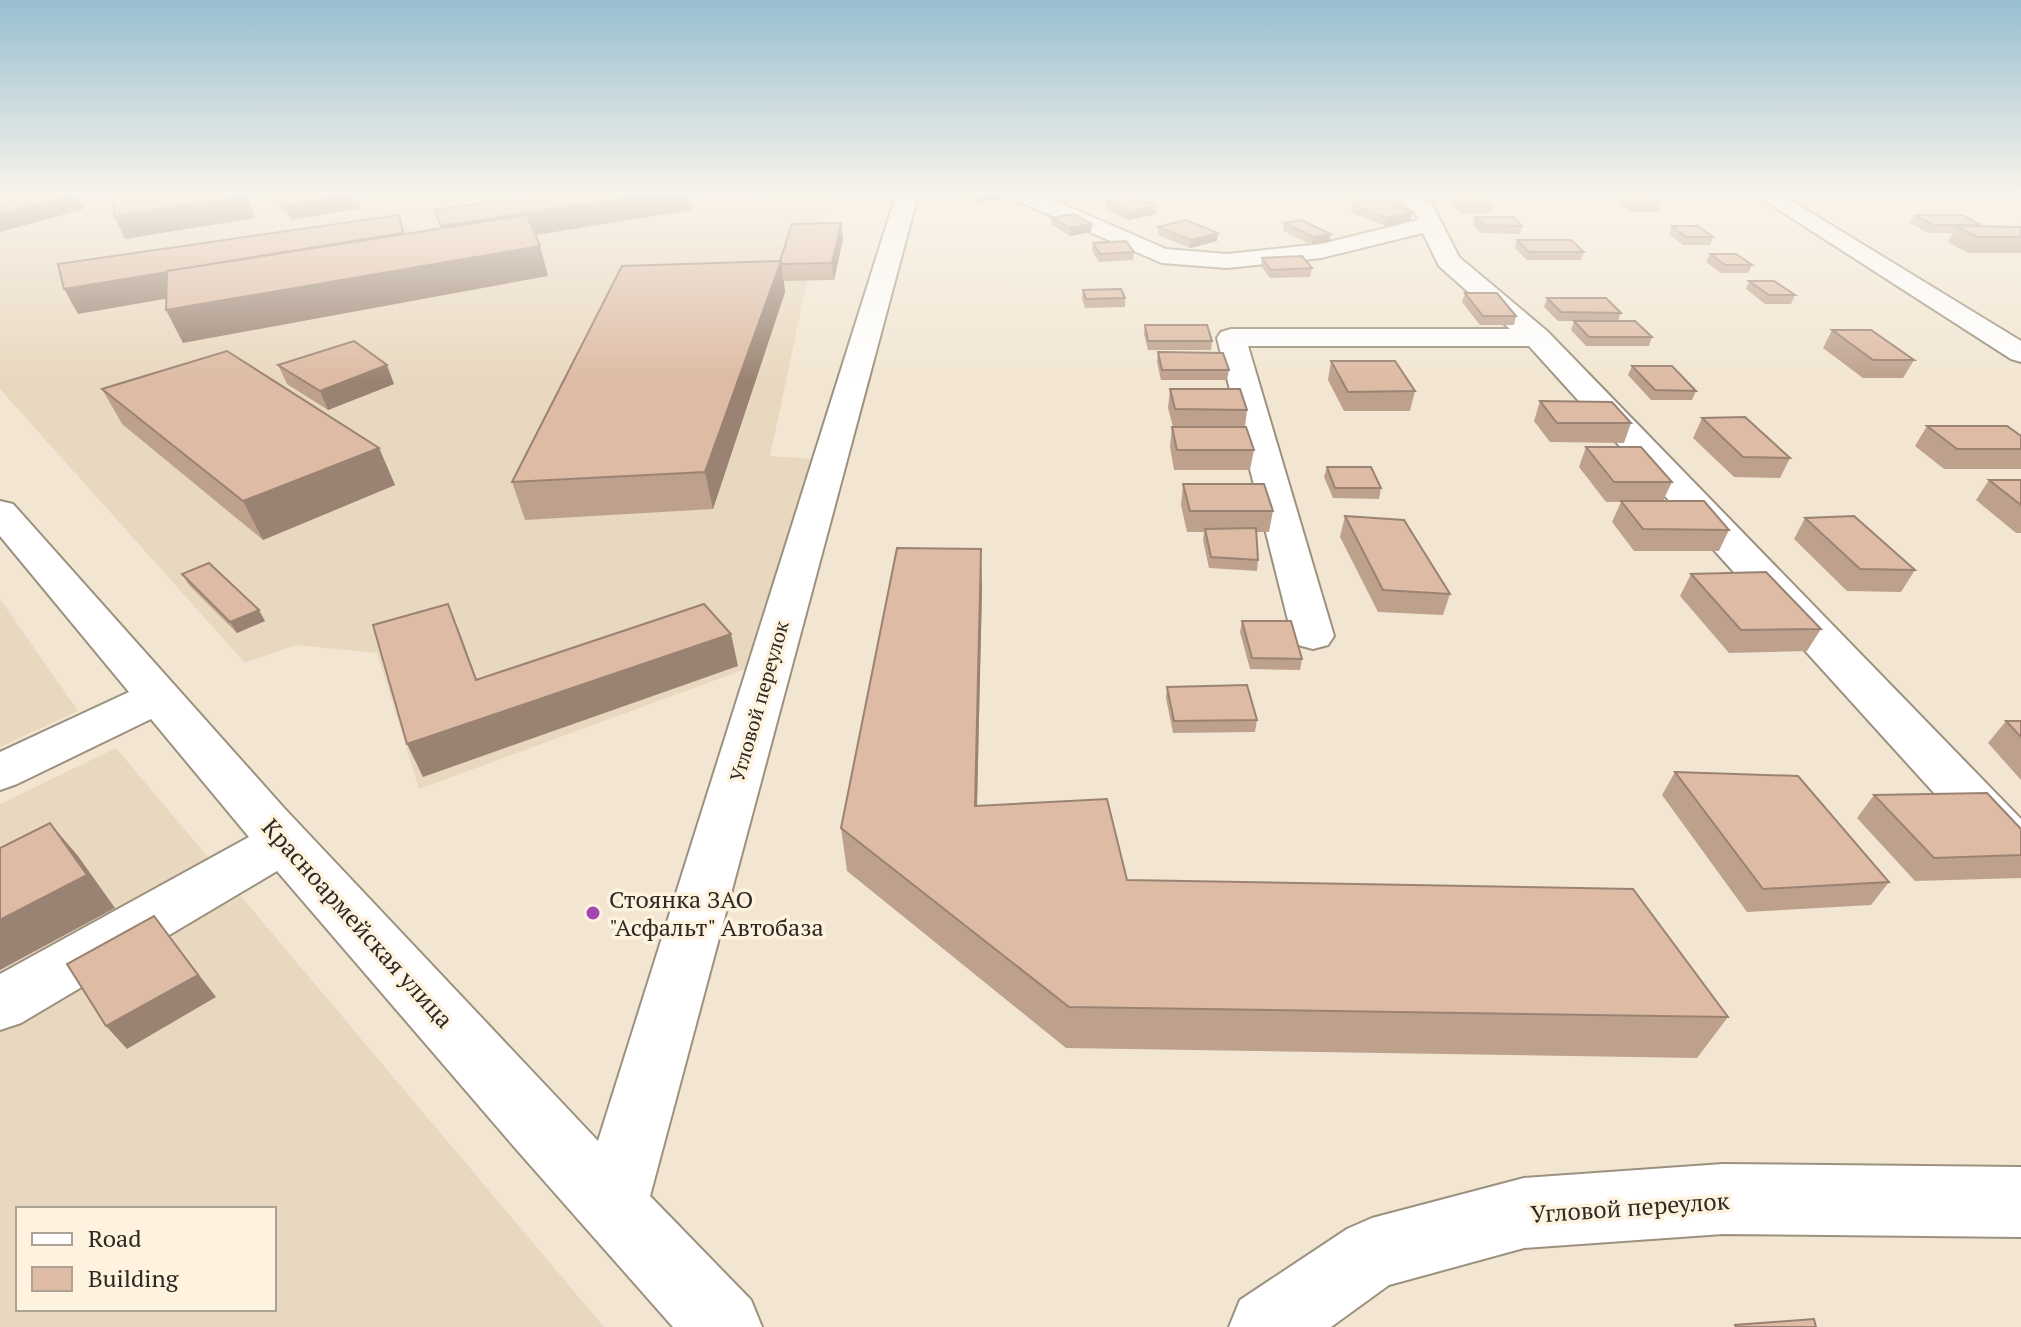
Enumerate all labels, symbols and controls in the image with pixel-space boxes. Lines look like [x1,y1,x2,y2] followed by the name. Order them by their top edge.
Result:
[723,617,795,785] street label: Угловой переулок
[255,811,461,1035] street label: Красноармейская улица
[609,883,824,943] place label: Стоянка ЗАО "Асфальт" Автобаза
[584,904,602,922] marker: Стоянка ЗАО "Асфальт" Автобаза
[1529,1184,1731,1230] street label: Угловой переулок
[16,1207,276,1311] legend
[88,1222,142,1254] text: Road
[88,1262,179,1294] text: Building

